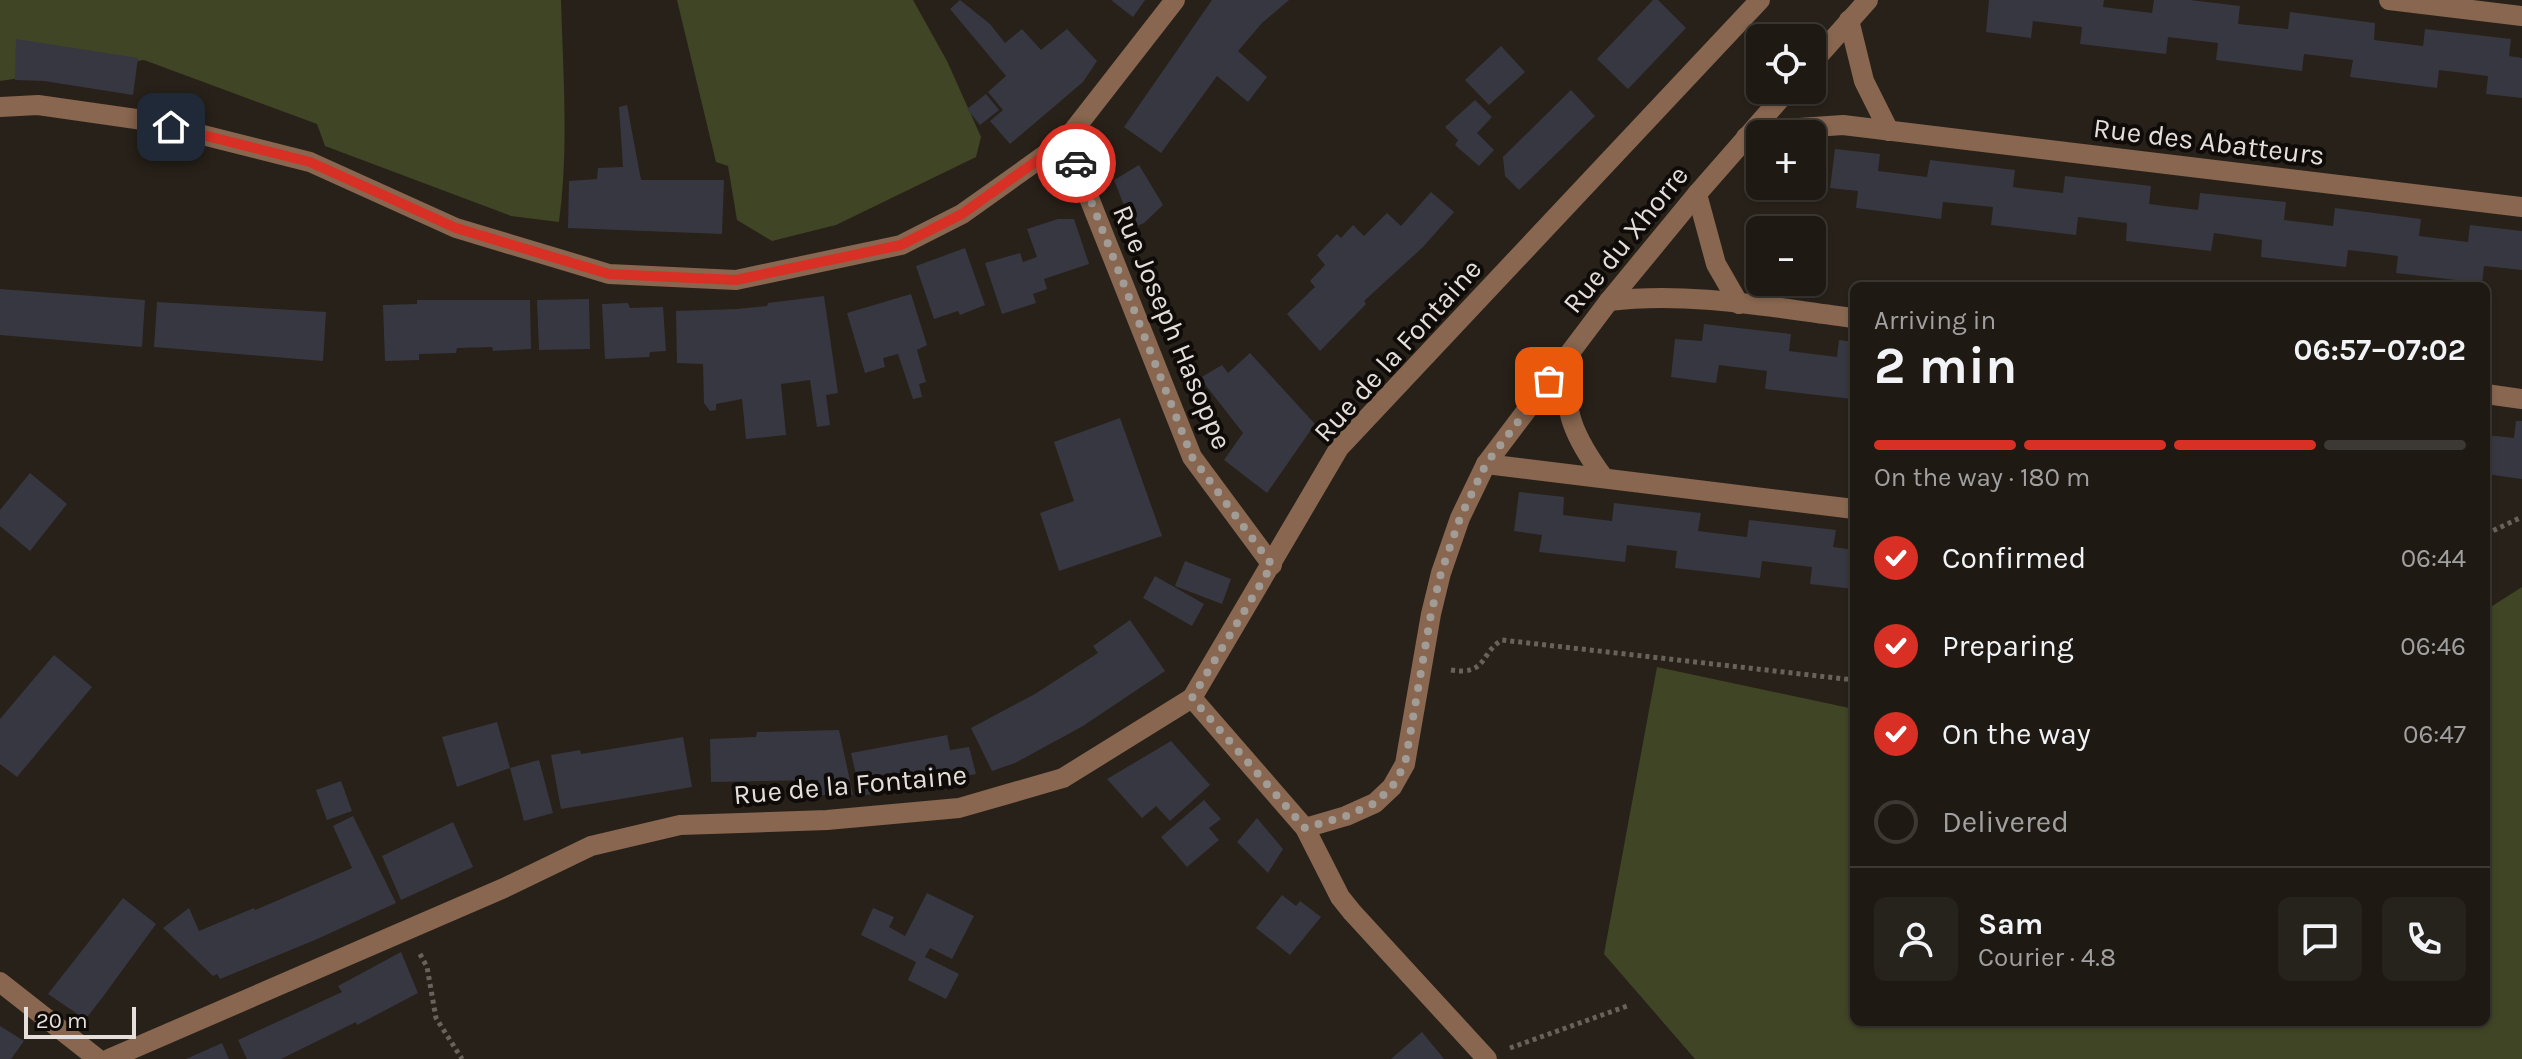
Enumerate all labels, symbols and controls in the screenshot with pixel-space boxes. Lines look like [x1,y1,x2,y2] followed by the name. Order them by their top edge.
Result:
[1746,24,1826,296] map controls
[1746,24,1826,104] button: locate
[137,93,205,161] pin
[149,105,193,149] icon: home
[2091,111,2326,172] street label: Rue des Abatteurs
[1746,120,1826,200] button: +
[1036,123,1116,203] courier
[1054,141,1098,185] icon: car
[1556,159,1695,320] street label: Rue du Xhorre
[1106,200,1239,454] street label: Rue Joseph Hasoppe
[1746,216,1826,296] button: −
[1307,252,1488,448] street label: Rue de la Fontaine
[1874,305,1996,336] text: Arriving in
[2293,332,2466,368] text: 06:57–07:02
[1874,335,2017,396] text: 2 min
[1515,347,1583,415] pin
[1527,359,1571,403] icon: bag
[1874,462,2090,493] text: On the way · 180 m
[1874,536,1918,580] icon: check
[1942,540,2086,576] text: Confirmed
[2401,543,2466,574] text: 06:44
[1874,624,1918,668] icon: check
[1942,628,2074,664] text: Preparing
[2400,631,2466,662] text: 06:46
[1874,712,1918,756] icon: check
[1942,716,2091,752] text: On the way
[2403,719,2466,750] text: 06:47
[732,758,968,811] street label: Rue de la Fontaine
[1942,804,2069,840] text: Delivered
[1874,897,1958,981] button: person
[2278,897,2362,981] button: chat
[2382,897,2466,981] button: phone
[1978,906,2043,942] text: Sam
[1978,942,2116,973] text: Courier · 4.8
[24,1003,136,1039] scale bar
[36,1008,88,1034] text: 20 m

